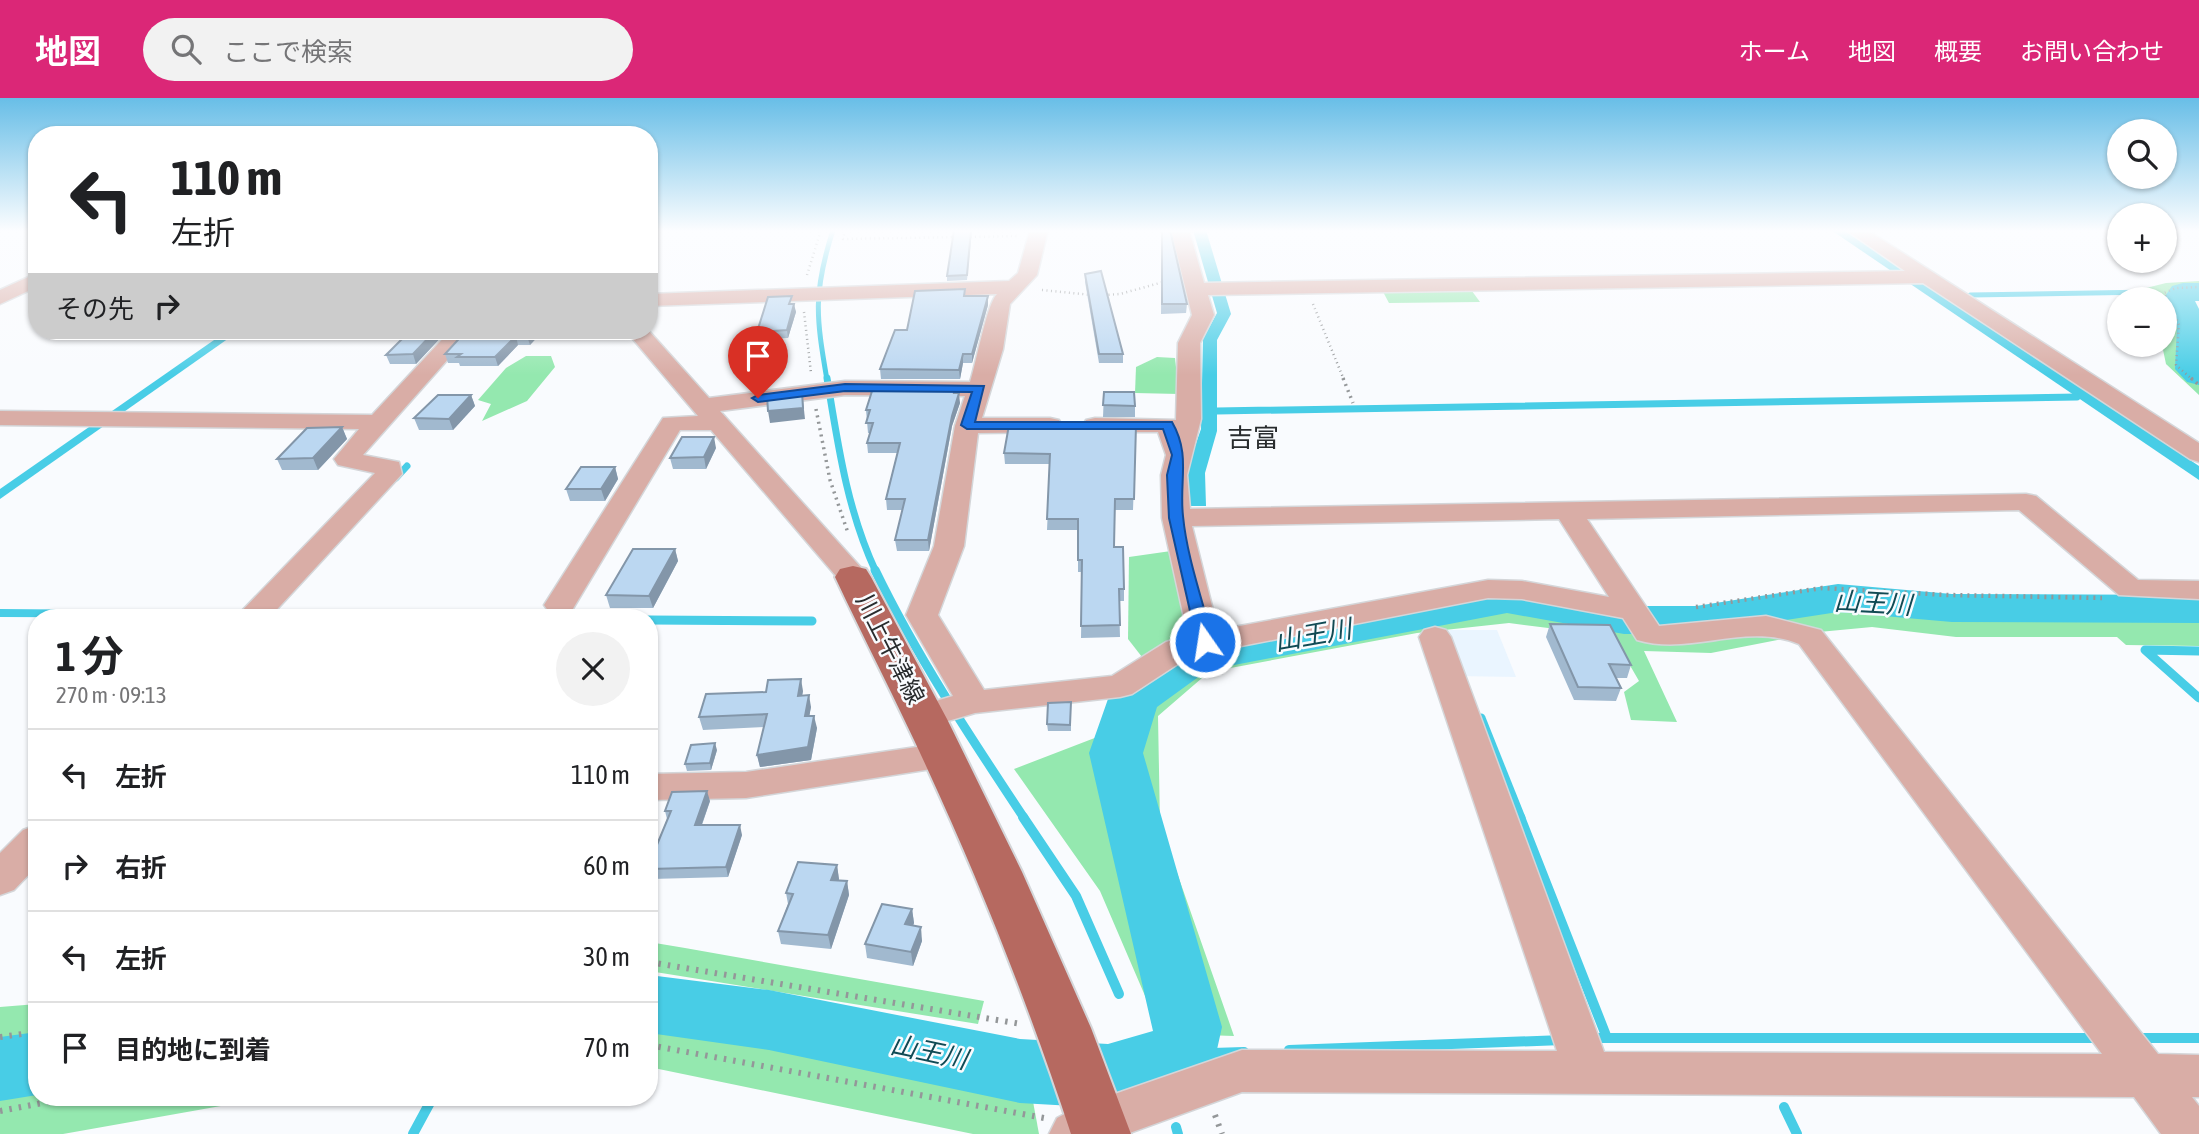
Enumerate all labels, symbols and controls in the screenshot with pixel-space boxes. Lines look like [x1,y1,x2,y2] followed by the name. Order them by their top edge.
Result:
[143,18,633,81] search box
[167,30,205,68] icon: search
[35,32,101,70] text: 地図
[223,37,353,67] text: ここで検索
[1739,38,1810,65] text: ホーム
[1848,38,1896,65] text: 地図
[1934,38,1982,65] text: 概要
[2020,38,2164,65] text: お問い合わせ
[2107,119,2177,357] map controls
[2107,119,2177,189] button: search
[171,149,282,205] text: 110 m
[56,154,147,245] icon: left
[2107,203,2177,273] button: +
[171,214,235,251] text: 左折
[148,287,186,325] icon: right
[2107,287,2177,357] button: −
[56,294,134,324] text: その先
[728,326,788,398] pin
[739,337,777,375] icon: arrive
[1227,423,1279,453] district label: 吉富
[1833,586,1916,620] water label: 山王川
[851,589,930,708] street label: 川上牛津線
[1168,605,1242,679] position arrow
[1272,613,1357,657] water label: 山王川
[56,632,124,680] text: 1 分
[556,632,630,706] button: close
[56,682,167,708] text: 270 m · 09:13
[56,756,94,794] icon: left
[571,760,630,790] text: 110 m
[115,762,167,792] text: 左折
[56,847,94,885] icon: right
[583,851,630,881] text: 60 m
[115,853,167,883] text: 右折
[56,938,94,976] icon: left
[583,942,630,972] text: 30 m
[115,944,167,974] text: 左折
[56,1029,94,1067] icon: arrive
[888,1029,973,1075] water label: 山王川
[583,1033,630,1063] text: 70 m
[115,1035,271,1065] text: 目的地に到着

